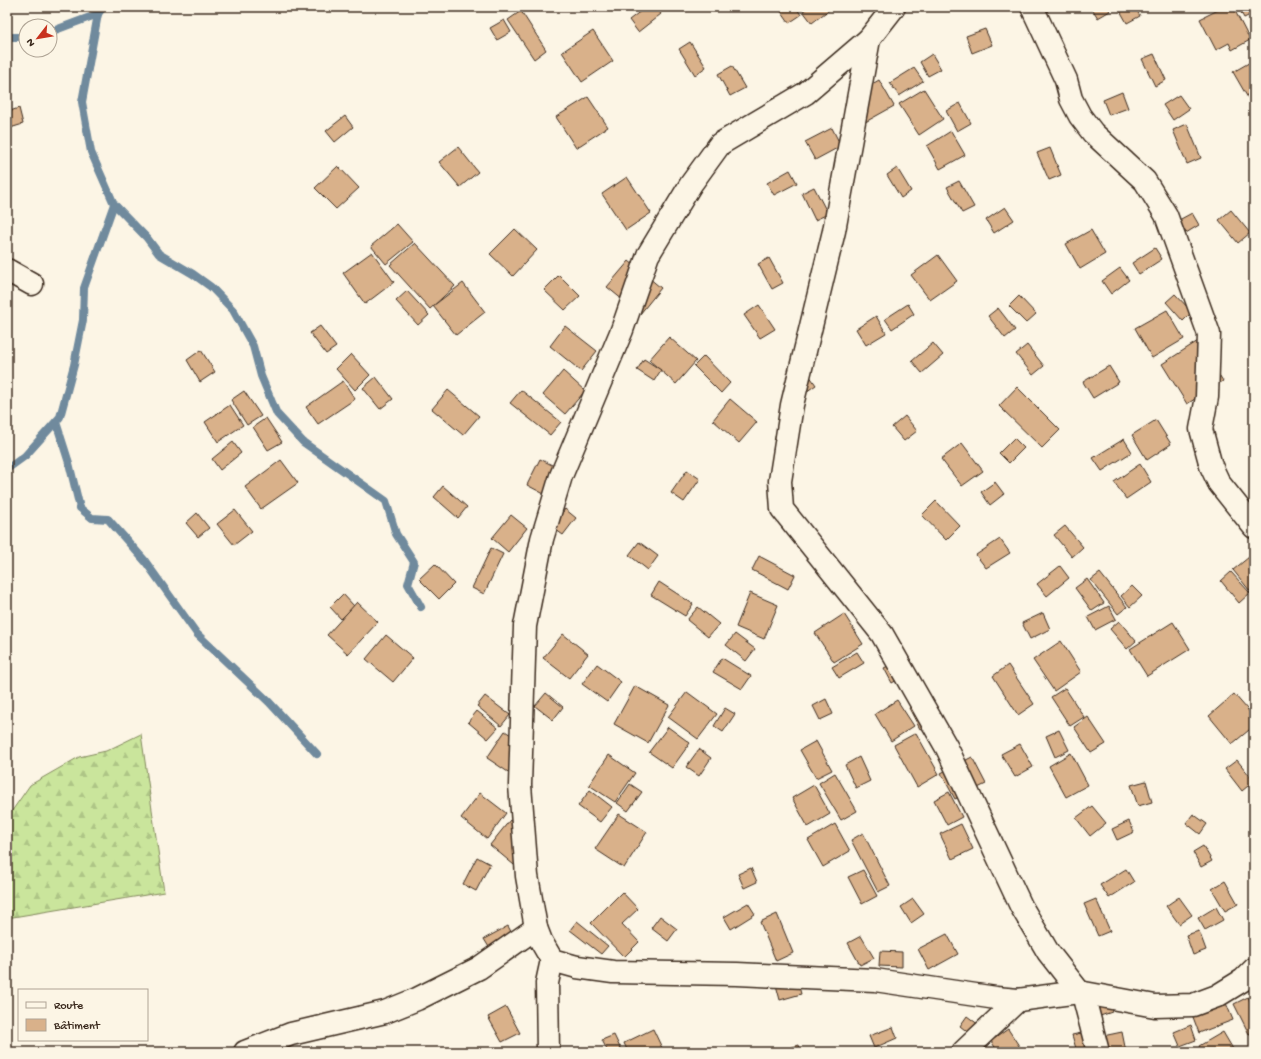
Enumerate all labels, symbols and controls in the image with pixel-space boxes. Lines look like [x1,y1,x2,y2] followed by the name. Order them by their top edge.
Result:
[18,18,58,58] north arrow
[24,36,38,48] text: N
[18,989,148,1041] legend
[54,1000,84,1014] text: Route
[53,1020,101,1034] text: Bâtiment

